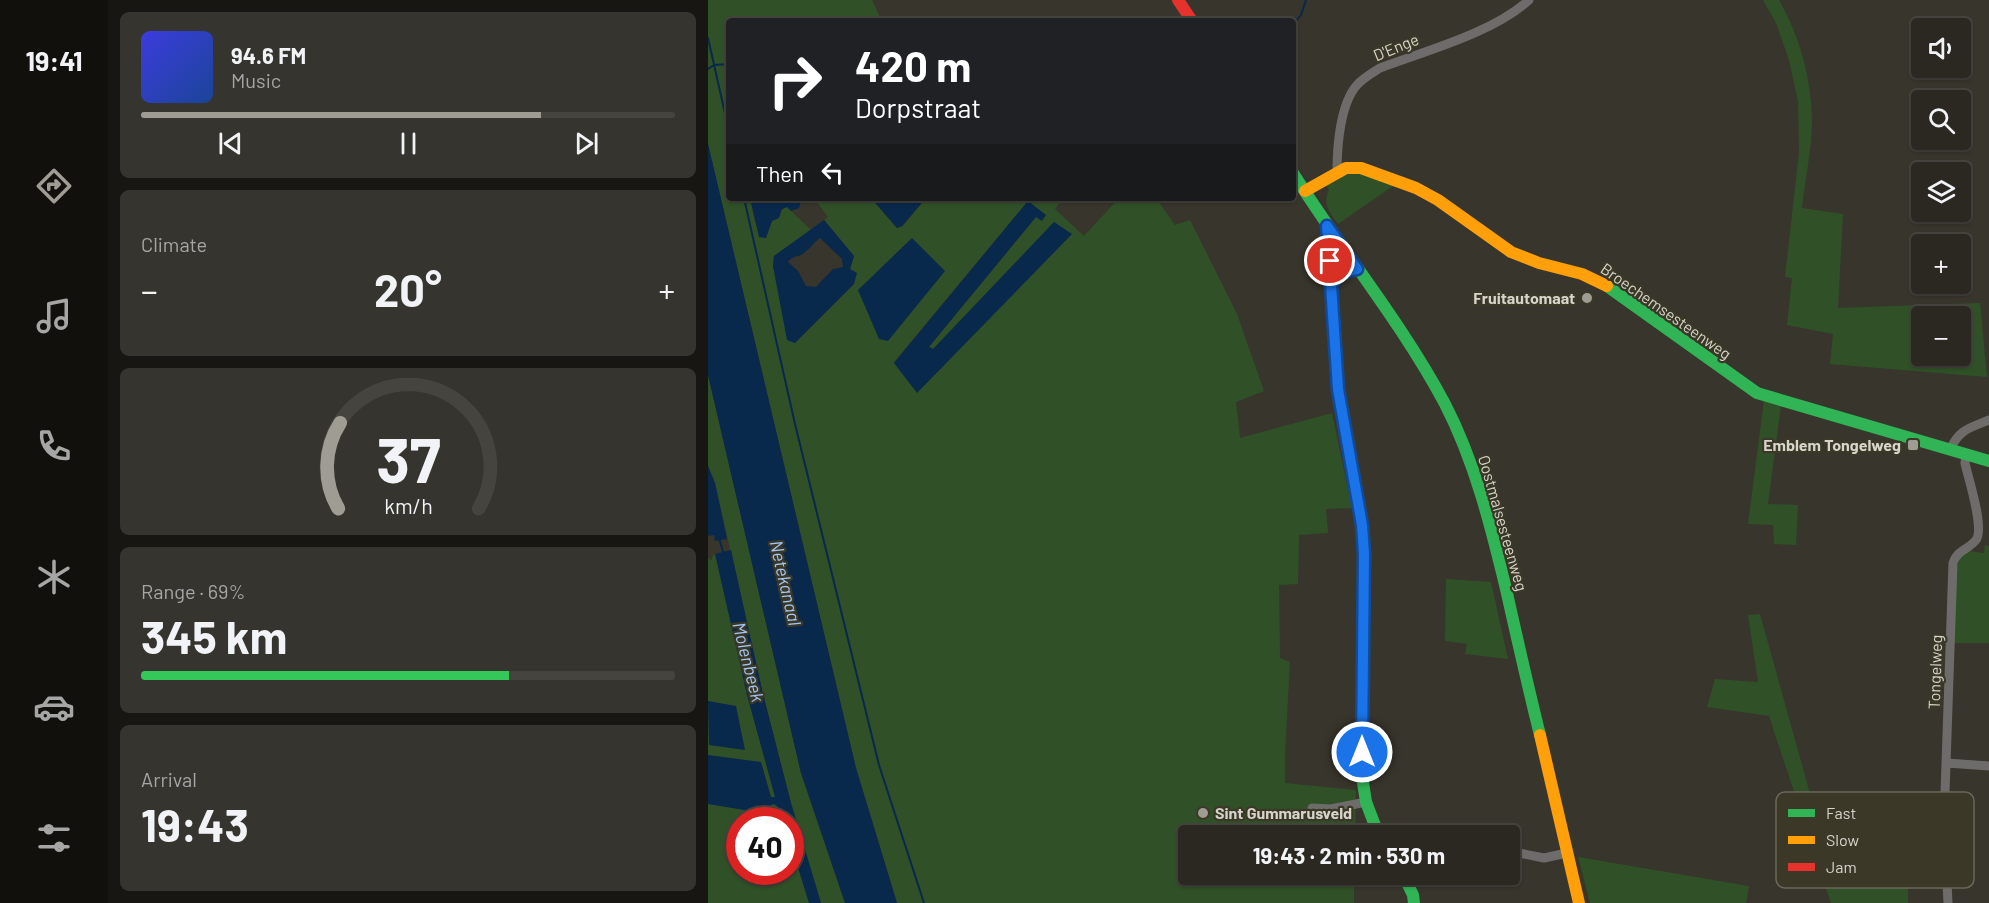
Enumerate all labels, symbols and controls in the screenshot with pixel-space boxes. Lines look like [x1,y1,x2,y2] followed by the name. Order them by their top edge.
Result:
[1911,18,1971,366] map controls
[1911,18,1971,78] button: sound
[1370,29,1421,64] street label: D'Enge
[855,40,971,90] text: 420 m
[231,42,306,68] text: 94.6 FM
[756,42,834,120] icon: right
[25,44,83,76] text: 19:41
[231,68,281,92] text: Music
[1911,90,1971,150] button: search
[855,91,981,123] text: Dorpstraat
[214,127,247,160] icon: previous
[392,127,425,160] icon: pause
[570,127,603,160] icon: next
[816,156,849,189] icon: left
[756,160,804,186] text: Then
[1911,162,1971,222] button: layers
[33,165,75,207] icon: directions
[141,232,207,256] text: Climate
[1911,234,1971,294] button: +
[1304,235,1355,286] pin
[1313,244,1346,277] icon: arrive
[1597,258,1735,363] street label: Broechemsesteenweg
[374,262,442,316] text: 20°
[141,270,158,310] text: −
[659,270,675,310] text: +
[1473,288,1575,307] place label: Fruitautomaat
[1580,291,1594,305] marker: Fruitautomaat
[33,295,75,337] icon: music
[1911,306,1971,366] button: −
[376,421,440,495] text: 37
[33,425,75,467] icon: phone
[1763,435,1901,454] place label: Emblem Tongelweg
[1906,438,1920,452] marker: Emblem Tongelweg
[1475,453,1532,593] street label: Oostmalsesteenweg
[384,493,432,518] text: km/h
[765,538,806,628] water label: Netekanaal
[33,556,75,598] icon: climate
[141,579,245,603] text: Range · 69%
[141,609,287,663] text: 345 km
[728,620,770,704] water label: Molenbeek
[1924,634,1945,710] street label: Tongelweg
[33,686,75,728] icon: car
[1330,720,1394,784] position arrow
[141,767,197,791] text: Arrival
[1776,792,1974,888] legend
[141,797,249,851] text: 19:43
[1215,803,1352,822] place label: Sint Gummarusveld
[1826,803,1856,822] text: Fast
[1196,806,1210,820] marker: Sint Gummarusveld
[726,807,804,885] speed limit sign: 40
[33,817,75,859] icon: filters
[1826,830,1859,849] text: Slow
[1253,842,1445,868] text: 19:43 · 2 min · 530 m
[1826,857,1857,876] text: Jam

